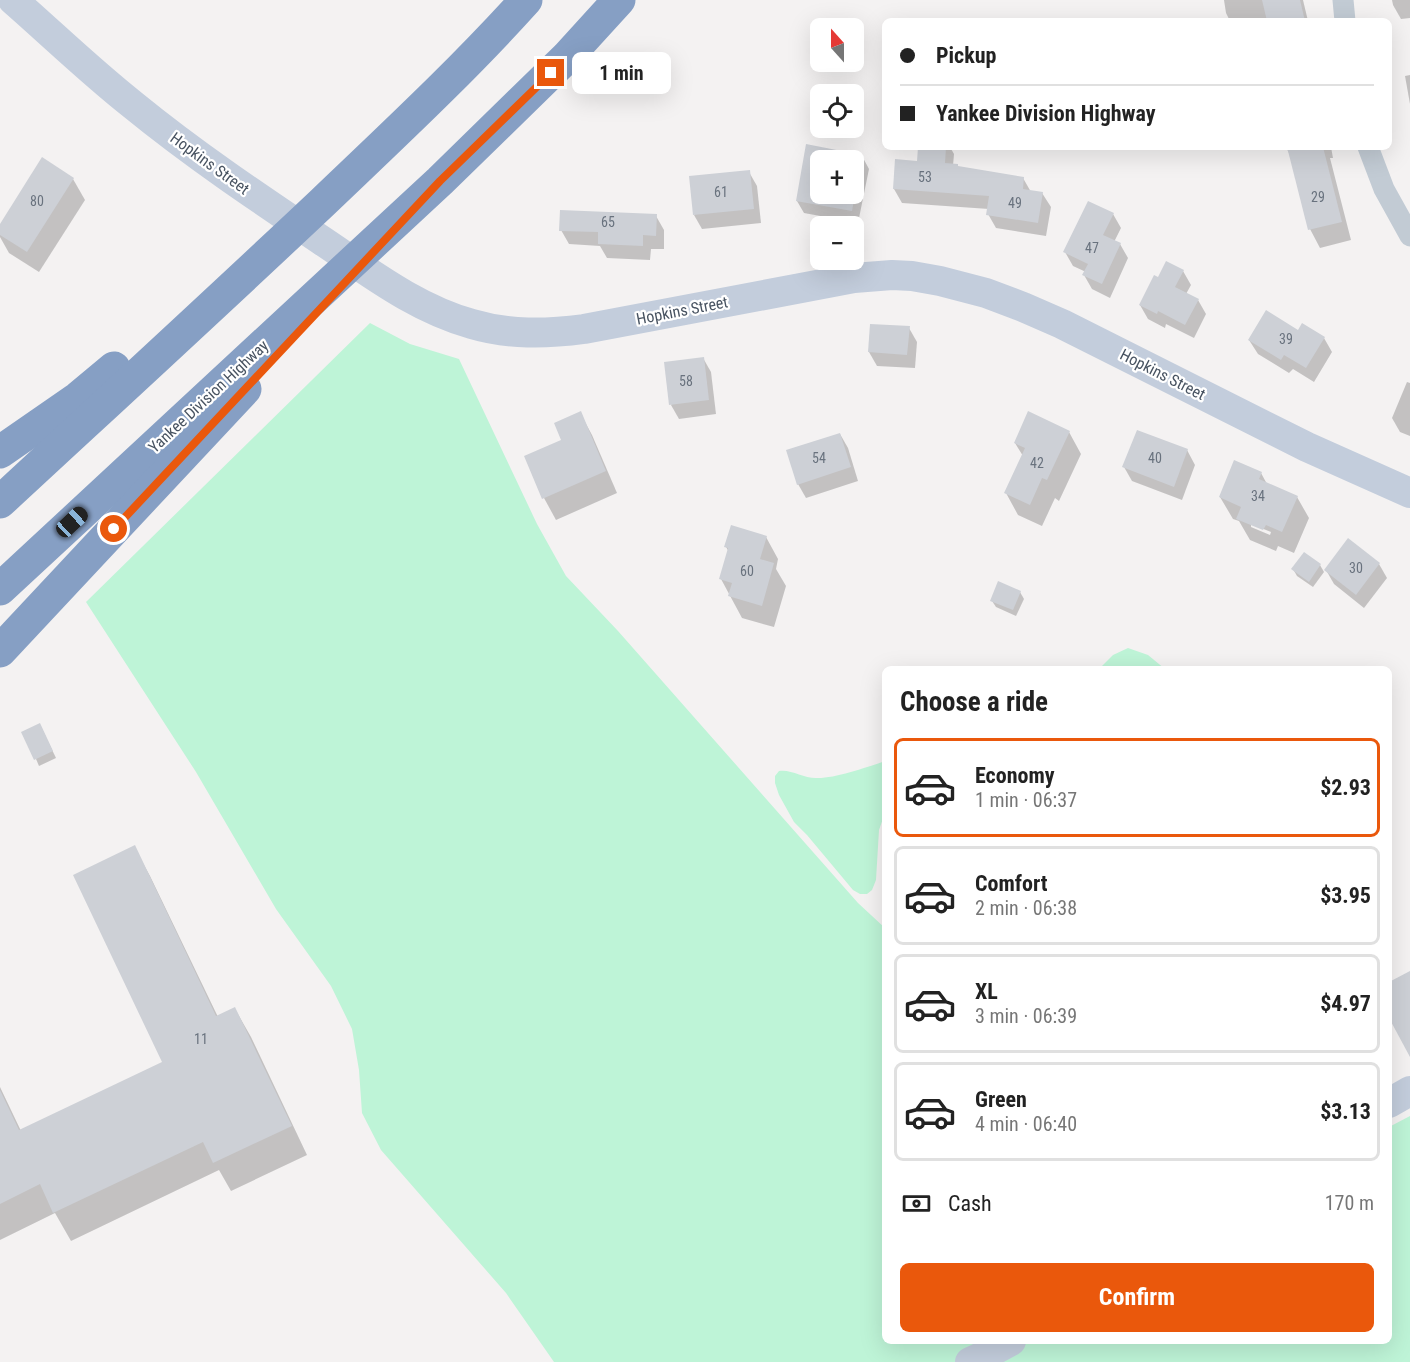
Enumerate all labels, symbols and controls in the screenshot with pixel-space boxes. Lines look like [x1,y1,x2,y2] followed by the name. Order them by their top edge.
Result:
[810,18,864,72] north arrow
[810,18,864,270] map controls
[936,43,996,68] text: Pickup
[572,52,671,94] callout: 1 min
[537,59,564,86] route end
[599,61,644,85] text: 1 min
[810,84,864,138] button: locate
[936,101,1156,126] text: Yankee Division Highway
[167,128,253,199] street label: Hopkins Street
[810,150,864,204] button: +
[918,169,932,185] house number: 53
[714,184,728,200] house number: 61
[1311,189,1325,205] house number: 29
[30,193,44,209] house number: 80
[1008,195,1022,211] house number: 49
[601,214,615,230] house number: 65
[810,216,864,270] button: −
[1085,240,1099,256] house number: 47
[635,292,730,329] street label: Hopkins Street
[1279,331,1293,347] house number: 39
[145,336,272,457] street label: Yankee Division Highway
[1117,345,1209,404] street label: Hopkins Street
[679,373,693,389] house number: 58
[812,450,826,466] house number: 54
[1148,450,1162,466] house number: 40
[1030,455,1044,471] house number: 42
[1251,488,1265,504] house number: 34
[53,503,91,541] car
[100,515,127,542] route start
[1349,560,1363,576] house number: 30
[740,563,754,579] house number: 60
[900,686,1048,718] text: Choose a ride
[903,761,957,815] icon: car
[975,763,1055,788] text: Economy
[1320,775,1371,800] text: $2.93
[975,788,1077,812] text: 1 min · 06:37
[903,869,957,923] icon: car
[975,871,1048,896] text: Comfort
[1320,883,1371,908] text: $3.95
[975,896,1077,920] text: 2 min · 06:38
[903,977,957,1031] icon: car
[975,979,998,1004] text: XL
[1320,991,1371,1016] text: $4.97
[975,1004,1077,1028] text: 3 min · 06:39
[194,1031,208,1047] house number: 11
[903,1085,957,1139] icon: car
[975,1087,1027,1112] text: Green
[1320,1099,1371,1124] text: $3.13
[975,1112,1077,1136] text: 4 min · 06:40
[900,1187,933,1220] icon: cash
[948,1191,992,1216] text: Cash
[1325,1191,1374,1215] text: 170 m
[900,1263,1374,1332] button: Confirm

